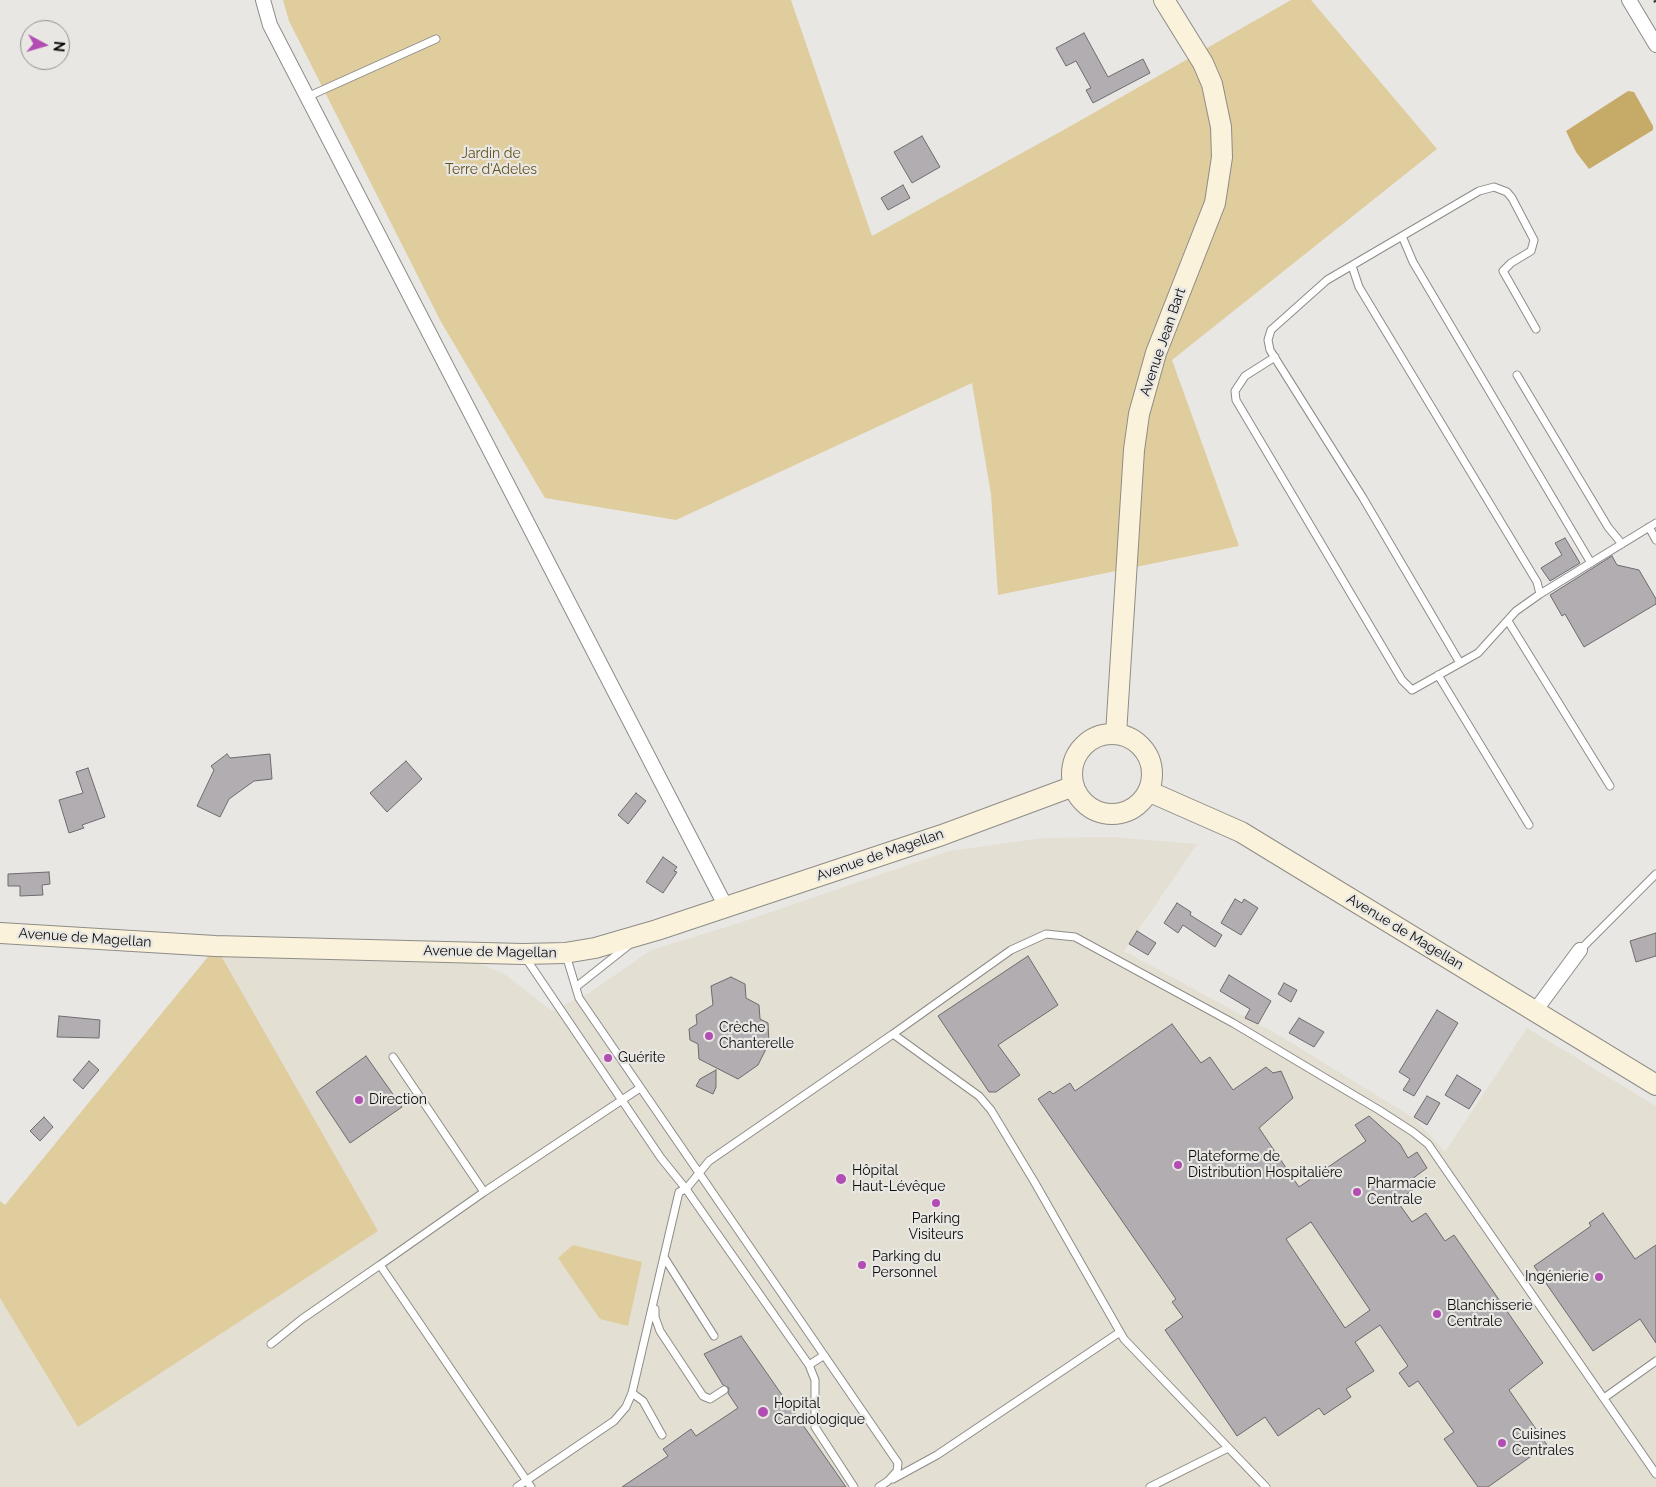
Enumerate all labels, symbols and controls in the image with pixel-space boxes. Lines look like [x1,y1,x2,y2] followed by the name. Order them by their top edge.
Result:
[20,20,70,70] north arrow
[50,40,67,53] text: N
[445,146,537,178] park label: Jardin de Terre d'Adeles
[1137,286,1189,398] street label: Avenue Jean Bart
[814,825,946,885] street label: Avenue de Magellan
[1344,890,1466,974] street label: Avenue de Magellan
[18,925,152,951] street label: Avenue de Magellan
[423,942,557,962] street label: Avenue de Magellan
[719,1020,794,1052] place label: Crèche Chanterelle
[703,1030,715,1042] marker: Crèche Chanterelle
[618,1050,665,1066] place label: Guérite
[602,1052,614,1064] marker: Guérite
[369,1092,427,1108] place label: Direction
[353,1094,365,1106] marker: Direction
[1188,1149,1343,1182] place label: Plateforme de Distribution Hospitalière
[1172,1159,1184,1171] marker: Plateforme de Distribution Hospitalière
[852,1163,945,1196] place label: Hôpital Haut-Lévêque
[834,1172,848,1186] marker: Hôpital Haut-Lévêque
[1367,1176,1436,1208] place label: Pharmacie Centrale
[1351,1186,1363,1198] marker: Pharmacie Centrale
[930,1197,942,1209] marker: Parking Visiteurs
[908,1211,964,1244] place label: Parking Visiteurs
[872,1249,941,1282] place label: Parking du Personnel
[856,1259,868,1271] marker: Parking du Personnel
[1525,1269,1589,1285] place label: Ingénierie
[1593,1271,1605,1283] marker: Ingénierie
[1447,1298,1533,1330] place label: Blanchisserie Centrale
[1431,1308,1443,1320] marker: Blanchisserie Centrale
[774,1396,865,1428] place label: Hopital Cardiologique
[756,1405,770,1419] marker: Hopital Cardiologique
[1512,1427,1574,1460] place label: Cuisines Centrales
[1496,1437,1508,1449] marker: Cuisines Centrales

